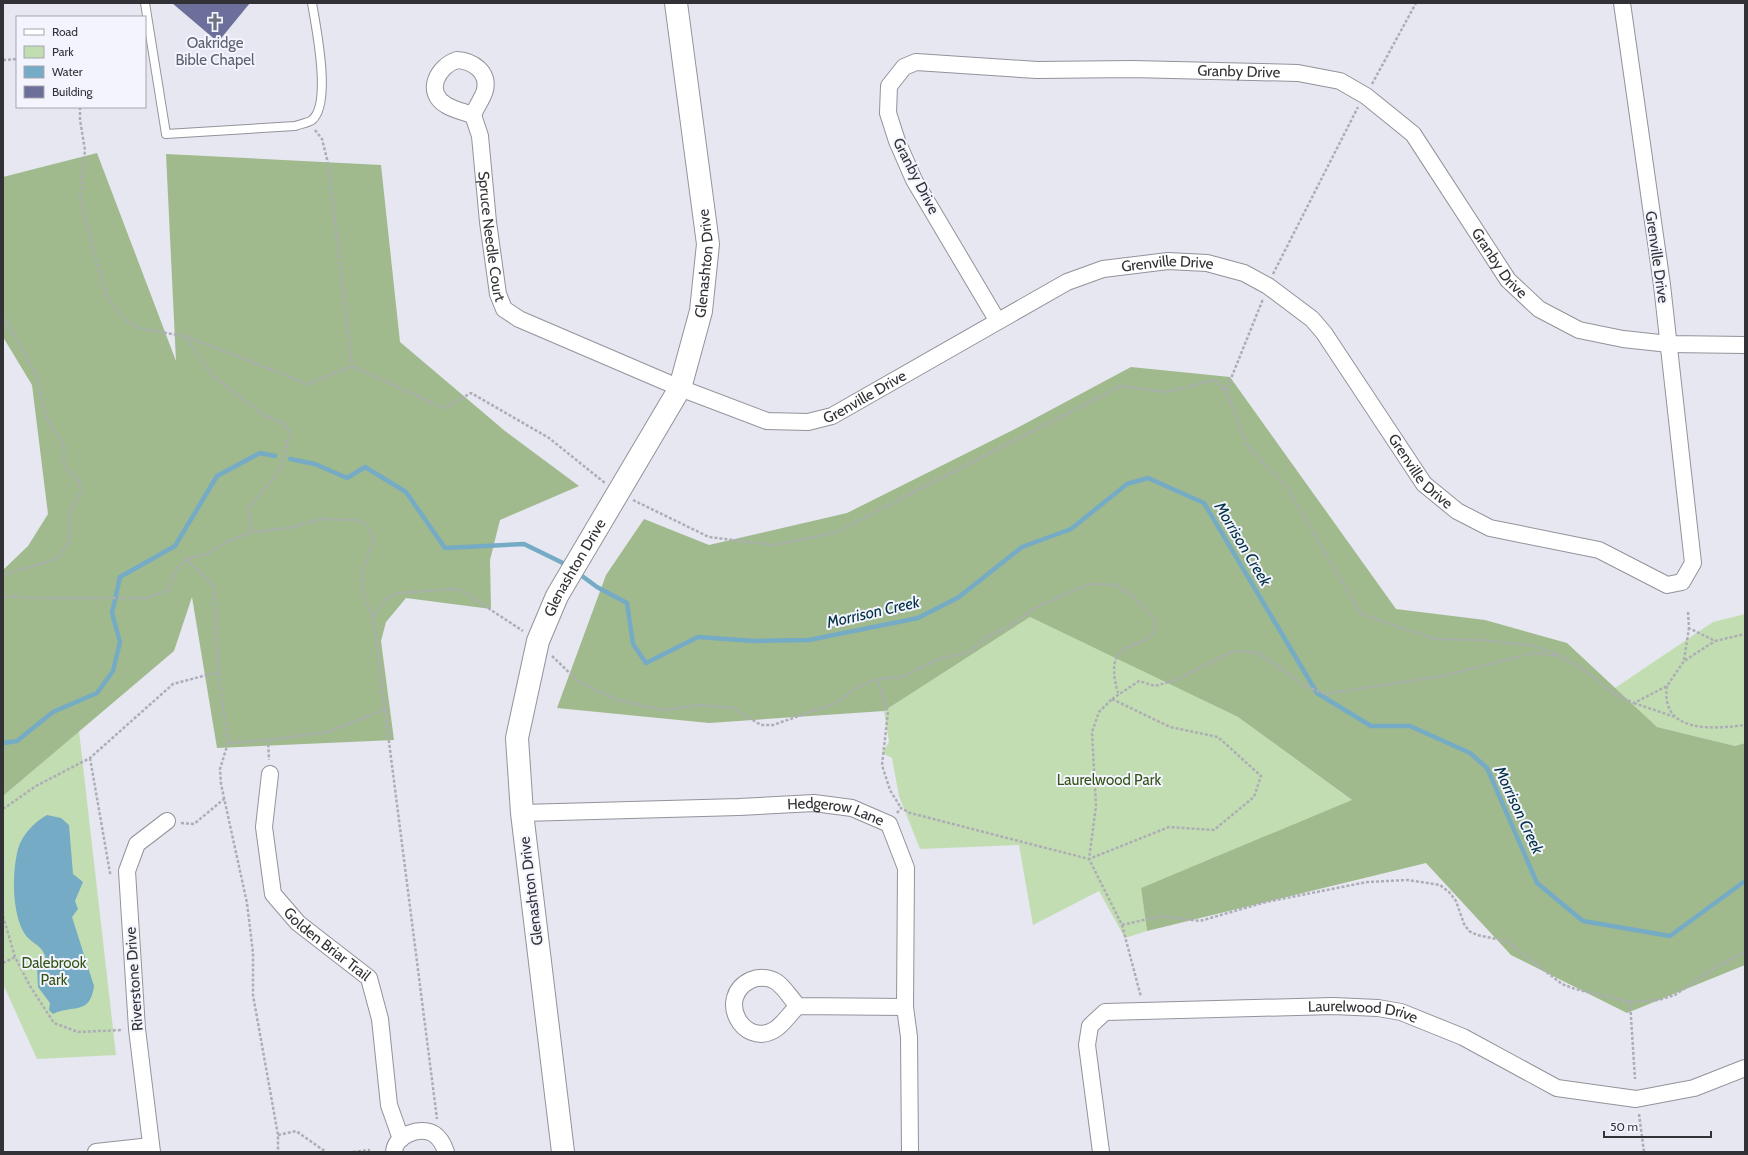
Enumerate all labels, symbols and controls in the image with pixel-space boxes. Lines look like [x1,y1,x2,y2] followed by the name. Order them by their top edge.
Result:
[205,12,225,32] church icon: Oakridge Bible Chapel
[16,16,146,108] legend
[52,24,78,39] text: Road
[175,34,255,69] place label: Oakridge Bible Chapel
[52,44,74,59] text: Park
[1197,62,1281,82] street label: Granby Drive
[52,64,83,79] text: Water
[52,84,94,99] text: Building
[889,135,943,217] street label: Granby Drive
[474,170,509,304] street label: Spruce Needle Court
[690,208,717,320] street label: Glenashton Drive
[1642,210,1672,304] street label: Grenville Drive
[1468,225,1531,302] street label: Granby Drive
[1120,252,1216,276] street label: Grenville Drive
[821,366,910,427] street label: Grenville Drive
[1384,430,1457,513] street label: Grenville Drive
[1210,498,1276,590] water label: Morrison Creek
[540,515,610,619] street label: Glenashton Drive
[824,592,922,632] water label: Morrison Creek
[1490,762,1548,858] water label: Morrison Creek
[1057,771,1161,789] park label: Laurelwood Park
[787,794,887,830] street label: Hedgerow Lane
[515,835,547,946] street label: Glenashton Drive
[280,904,374,985] street label: Golden Briar Trail
[121,926,147,1032] street label: Riverstone Drive
[21,954,87,989] park label: Dalebrook Park
[1308,997,1421,1027] street label: Laurelwood Drive
[1604,1113,1711,1139] scale bar
[1610,1119,1638,1134] text: 50 m

